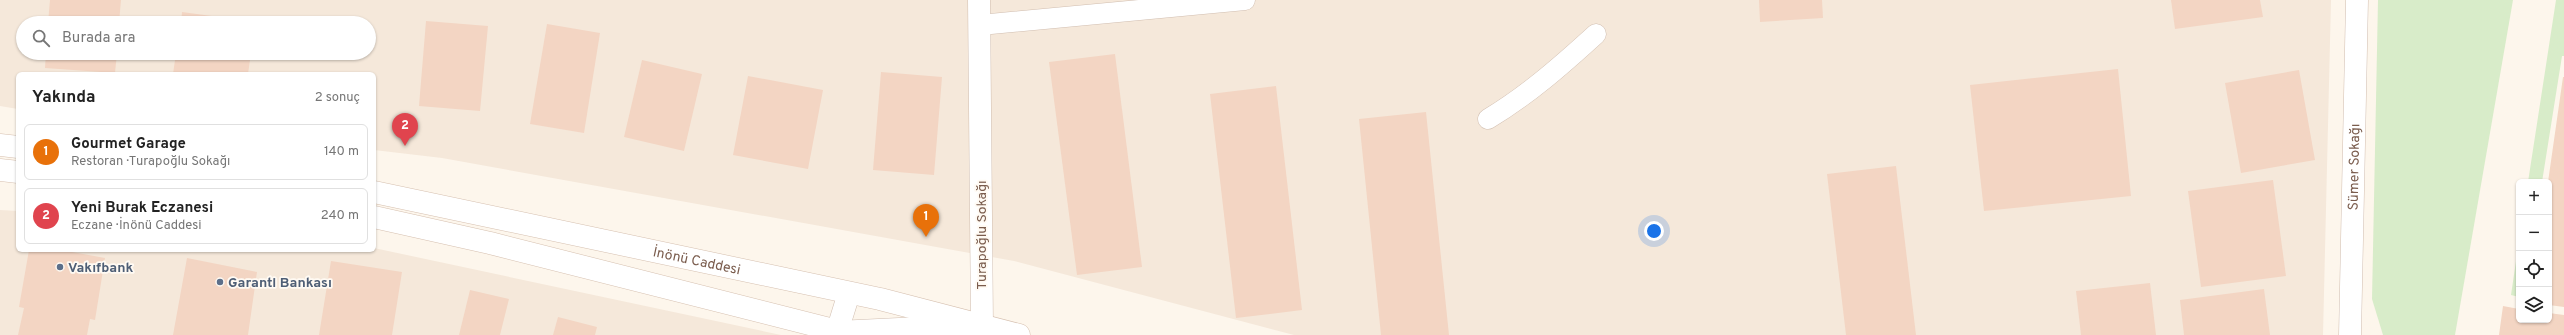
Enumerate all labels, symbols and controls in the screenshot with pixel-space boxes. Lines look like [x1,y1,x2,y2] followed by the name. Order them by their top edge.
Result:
[16,16,376,60] search box
[30,27,52,49] icon: search
[62,29,135,48] text: Burada ara
[32,87,96,109] text: Yakında
[315,90,360,106] text: 2 sonuç
[392,113,418,146] pin: 2
[2346,123,2364,211] street label: Sümer Sokağı
[71,135,186,154] text: Gourmet Garage
[43,144,49,160] text: 1
[324,144,359,160] text: 140 m
[71,154,230,170] text: Restoran · Turapoğlu Sokağı
[2516,179,2552,323] map controls
[2516,179,2552,215] button: +
[974,180,991,290] street label: Turapoğlu Sokağı
[71,199,213,218] text: Yeni Burak Eczanesi
[913,204,939,237] pin: 1
[42,208,50,224] text: 2
[321,208,359,224] text: 240 m
[2516,215,2552,251] button: −
[71,218,202,234] text: Eczane · İnönü Caddesi
[1644,221,1664,241] your location
[651,243,742,279] street label: İnönü Caddesi
[2516,251,2552,287] button: locate
[68,260,133,277] place label: Vakıfbank
[55,262,65,272] marker: Vakıfbank
[228,275,332,292] place label: Garanti Bankası
[215,277,225,287] marker: Garanti Bankası
[2516,287,2552,323] button: layers

